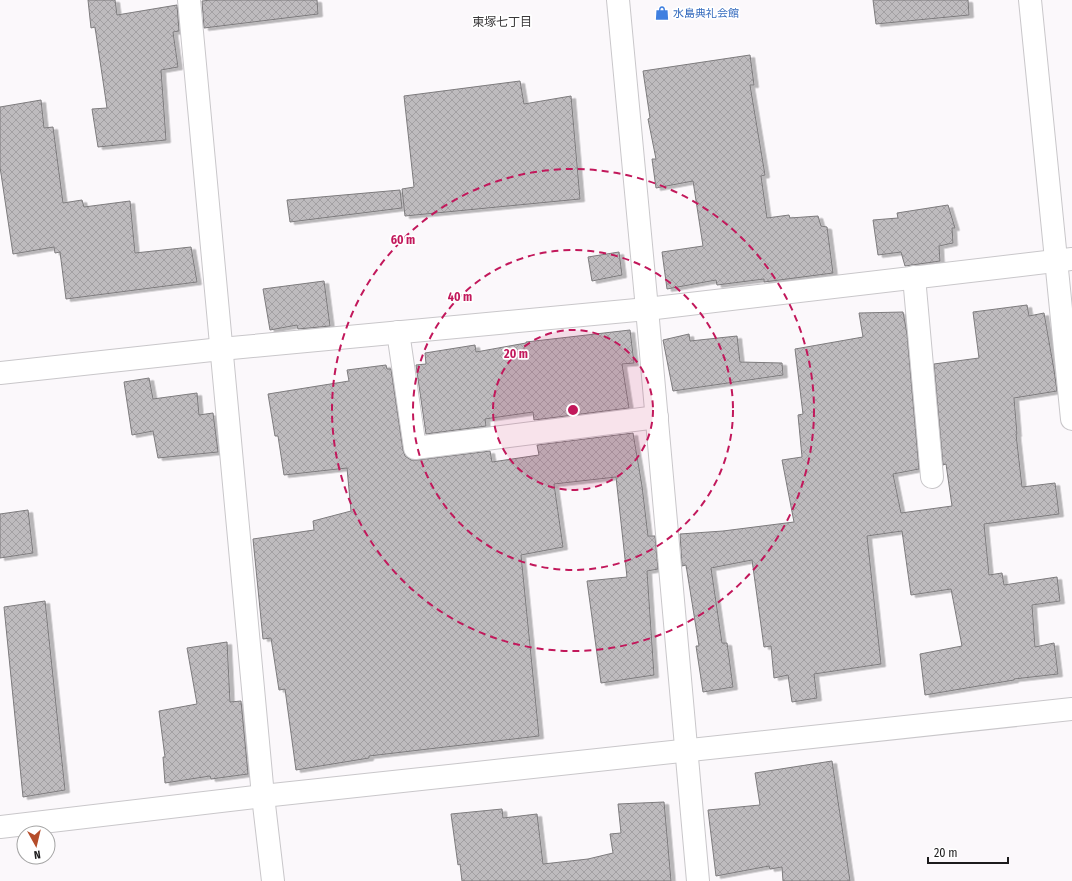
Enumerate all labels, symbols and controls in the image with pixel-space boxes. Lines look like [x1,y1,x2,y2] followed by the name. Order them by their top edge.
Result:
[654,5,670,21] shop icon: 水島典礼会館
[673,7,739,20] place label: 水島典礼会館
[472,15,532,29] district label: 東塚七丁目
[391,233,415,247] text: 60 m
[448,290,472,304] text: 40 m
[503,347,528,361] text: 20 m
[566,403,580,417] centre of rings
[16,825,56,865] north arrow
[928,839,1008,865] scale bar
[934,846,958,860] text: 20 m
[33,848,41,861] text: N

